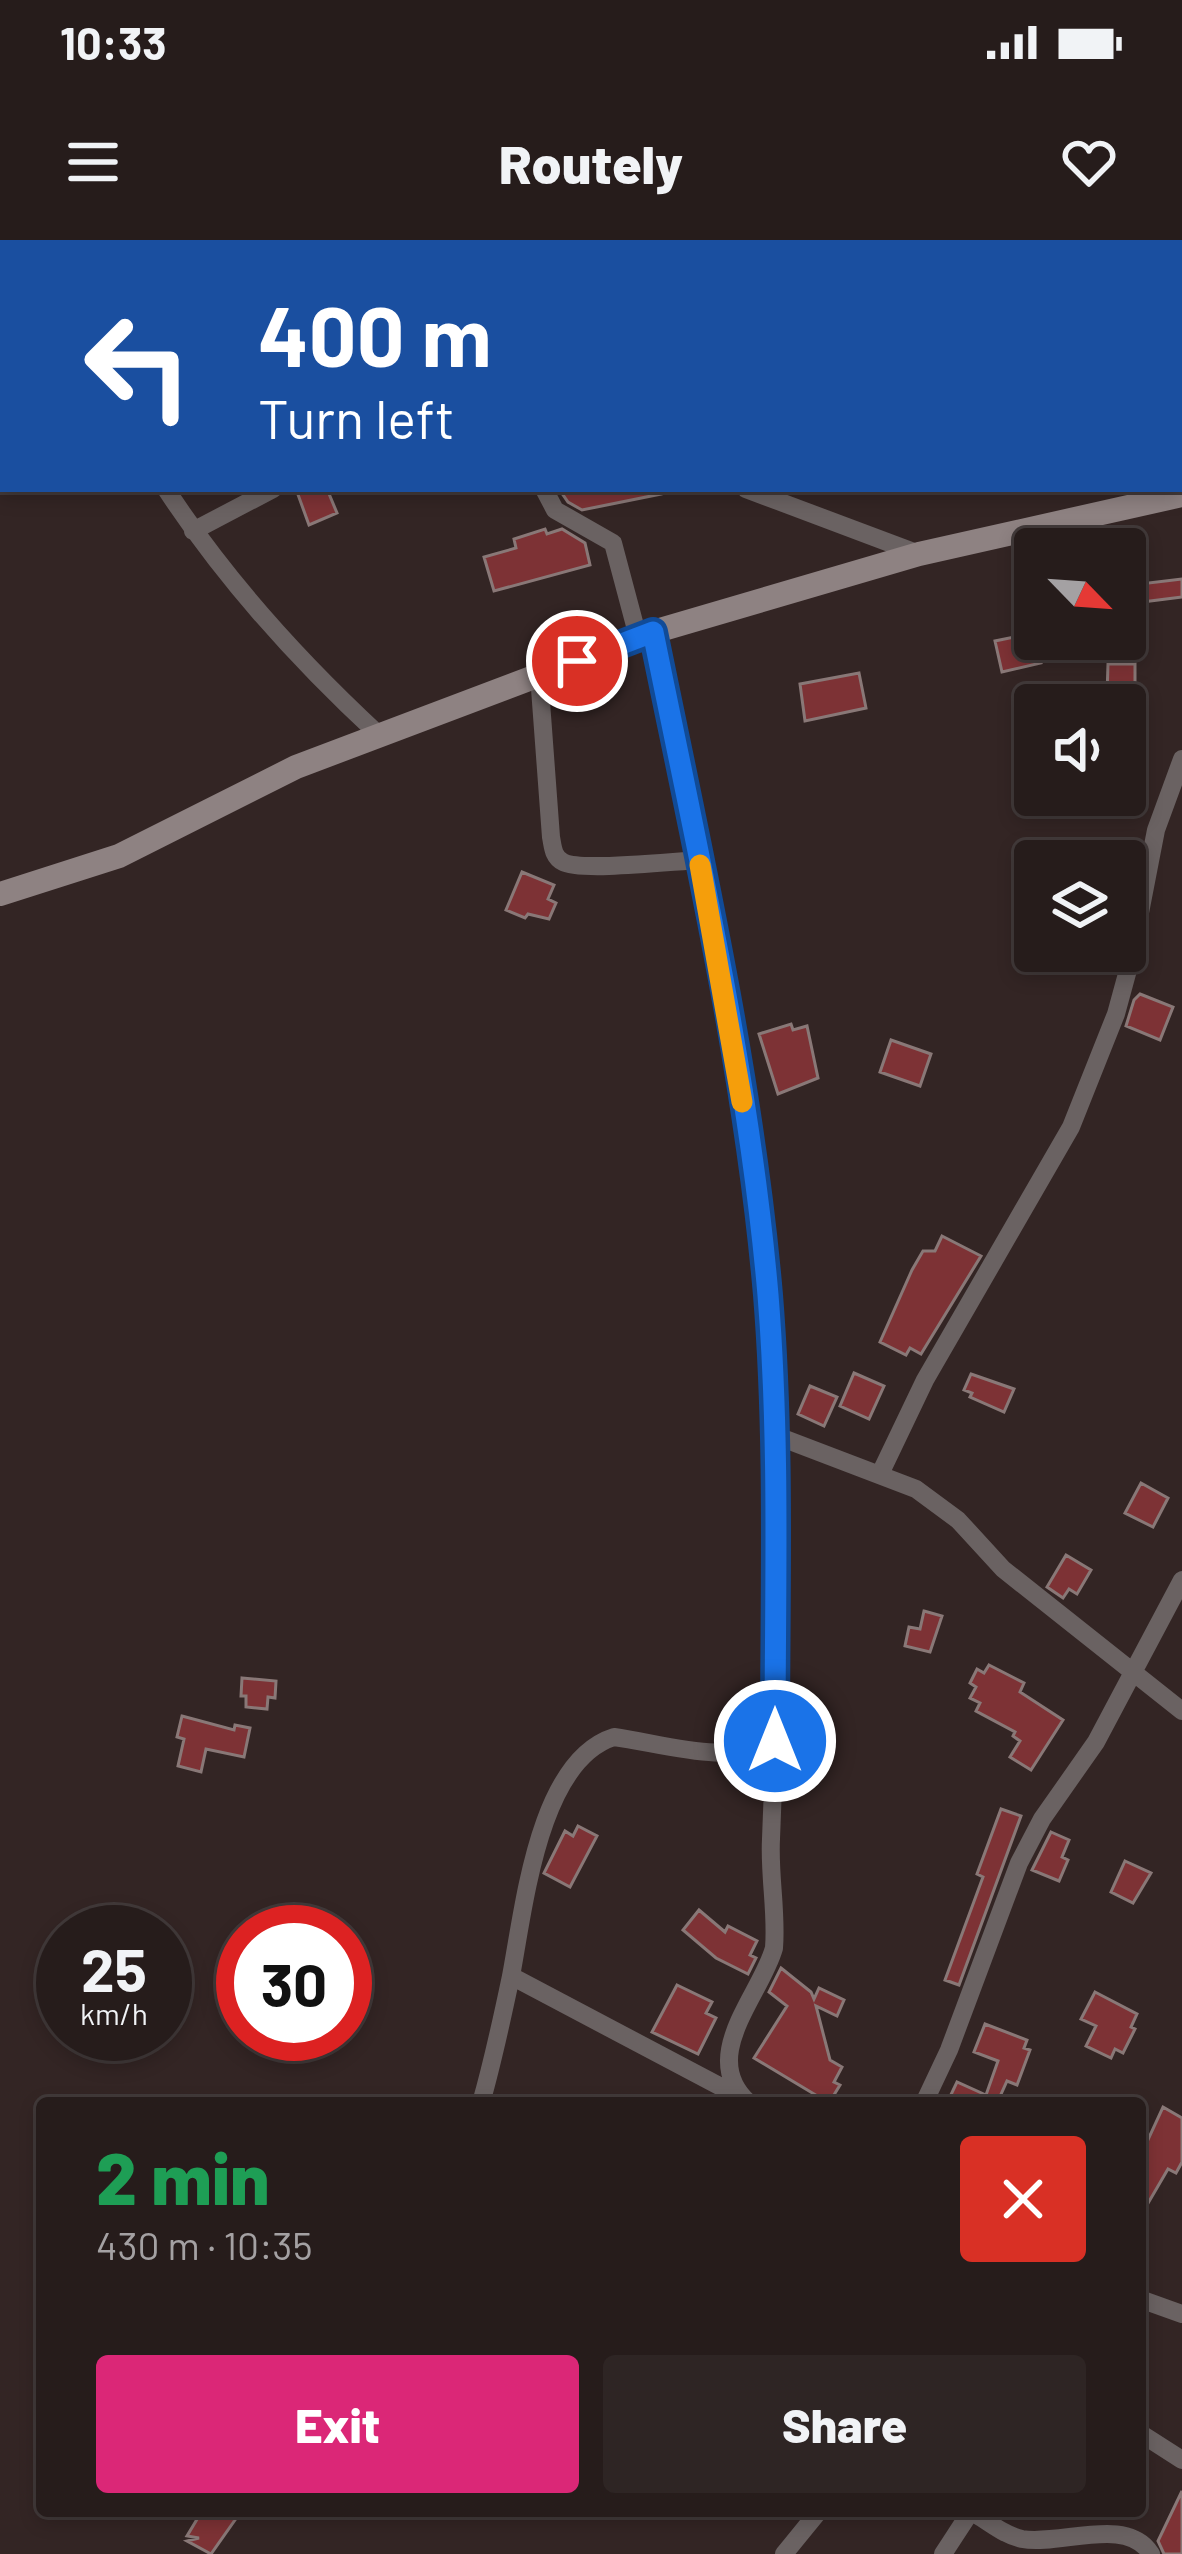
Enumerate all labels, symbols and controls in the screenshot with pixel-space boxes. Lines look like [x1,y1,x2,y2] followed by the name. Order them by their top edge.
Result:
[60,15,167,69] text: 10:33
[60,129,126,195] icon: menu
[1056,129,1122,195] icon: heart
[499,130,683,195] text: Routely
[258,283,492,384] text: 400 m
[60,288,216,444] icon: left
[258,385,455,450] text: Turn left
[1014,528,1146,660] north arrow
[1014,528,1146,972] map controls
[526,610,628,712] pin
[544,628,610,694] icon: arrive
[1014,684,1146,816] button: sound
[1014,840,1146,972] button: layers
[712,1678,838,1804] position arrow
[216,1905,372,2061] speed limit sign: 30
[81,1932,147,2004] text: 25
[80,1995,148,2031] text: km/h
[96,2133,270,2219] text: 2 min
[960,2136,1086,2262] button: close
[96,2221,313,2268] text: 430 m · 10:35
[96,2355,579,2493] button: Exit
[603,2355,1086,2493] button: Share

